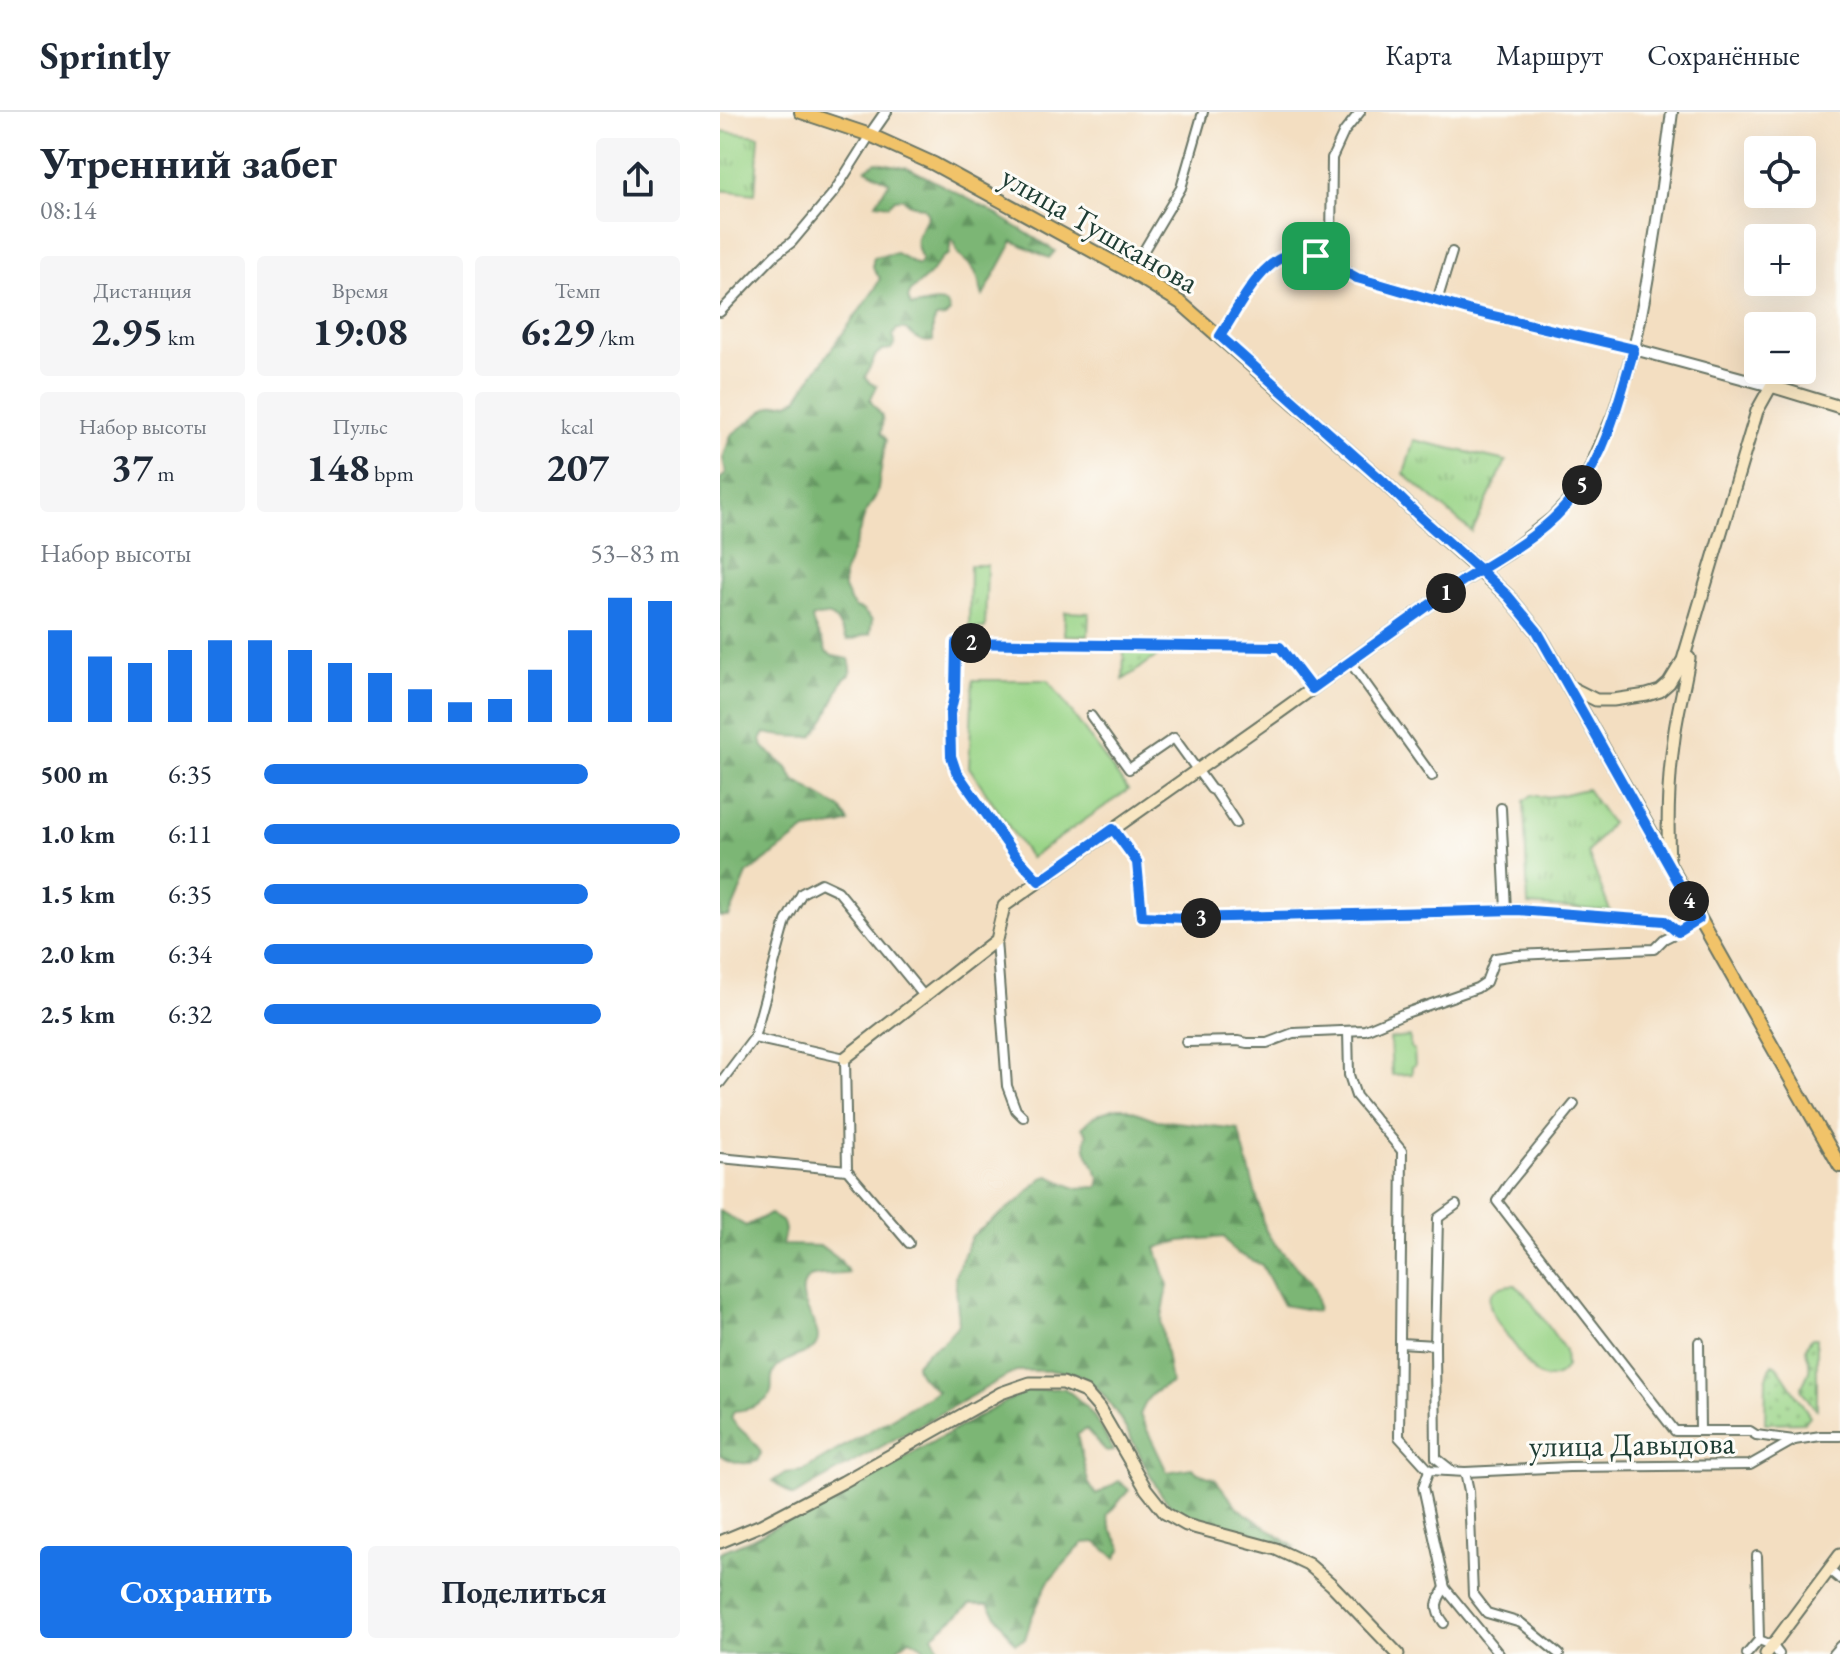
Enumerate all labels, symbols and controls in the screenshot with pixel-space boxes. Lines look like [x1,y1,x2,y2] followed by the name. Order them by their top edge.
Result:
[40,31,170,80] text: Sprintly
[1385,37,1452,73] text: Карта
[1496,37,1603,73] text: Маршрут
[1647,37,1800,73] text: Сохранённые
[40,134,337,191] text: Утренний забег
[1744,136,1816,384] map controls
[1744,136,1816,208] button: locate
[596,138,680,222] button: share
[993,155,1207,303] street label: улица Тушканова
[40,193,96,227] text: 08:14
[1282,222,1350,290] pin
[1744,224,1816,296] button: +
[1294,234,1338,278] icon: arrive
[94,276,192,305] text: Дистанция
[332,276,388,305] text: Время
[554,276,600,305] text: Темп
[90,305,163,357] text: 2.95
[312,305,408,357] text: 19:08
[520,305,594,357] text: 6:29
[1744,312,1816,384] button: −
[163,323,195,352] text: km
[594,323,635,352] text: /km
[79,412,207,441] text: Набор высоты
[332,412,388,441] text: Пульс
[561,412,594,441] text: kcal
[111,441,153,493] text: 37
[306,441,370,493] text: 148
[546,441,609,493] text: 207
[153,459,175,488] text: m
[370,459,414,488] text: bpm
[1562,465,1602,505] pin: 5
[1576,470,1588,499] text: 5
[40,536,191,570] text: Набор высоты
[590,536,680,570] text: 53–83 m
[1426,573,1466,613] pin: 1
[1440,578,1452,607] text: 1
[951,623,991,663] pin: 2
[965,628,977,657] text: 2
[40,757,108,791] text: 500 m
[168,757,212,791] text: 6:35
[40,817,115,851] text: 1.0 km
[168,817,212,851] text: 6:11
[40,877,115,911] text: 1.5 km
[168,877,212,911] text: 6:35
[1669,881,1709,921] pin: 4
[1683,886,1695,915] text: 4
[1181,898,1221,938] pin: 3
[1195,903,1207,932] text: 3
[40,937,115,971] text: 2.0 km
[168,937,212,971] text: 6:34
[40,997,115,1031] text: 2.5 km
[168,997,212,1031] text: 6:32
[1528,1421,1736,1467] street label: улица Давыдова
[40,1546,352,1638] button: Сохранить
[368,1546,680,1638] button: Поделиться

